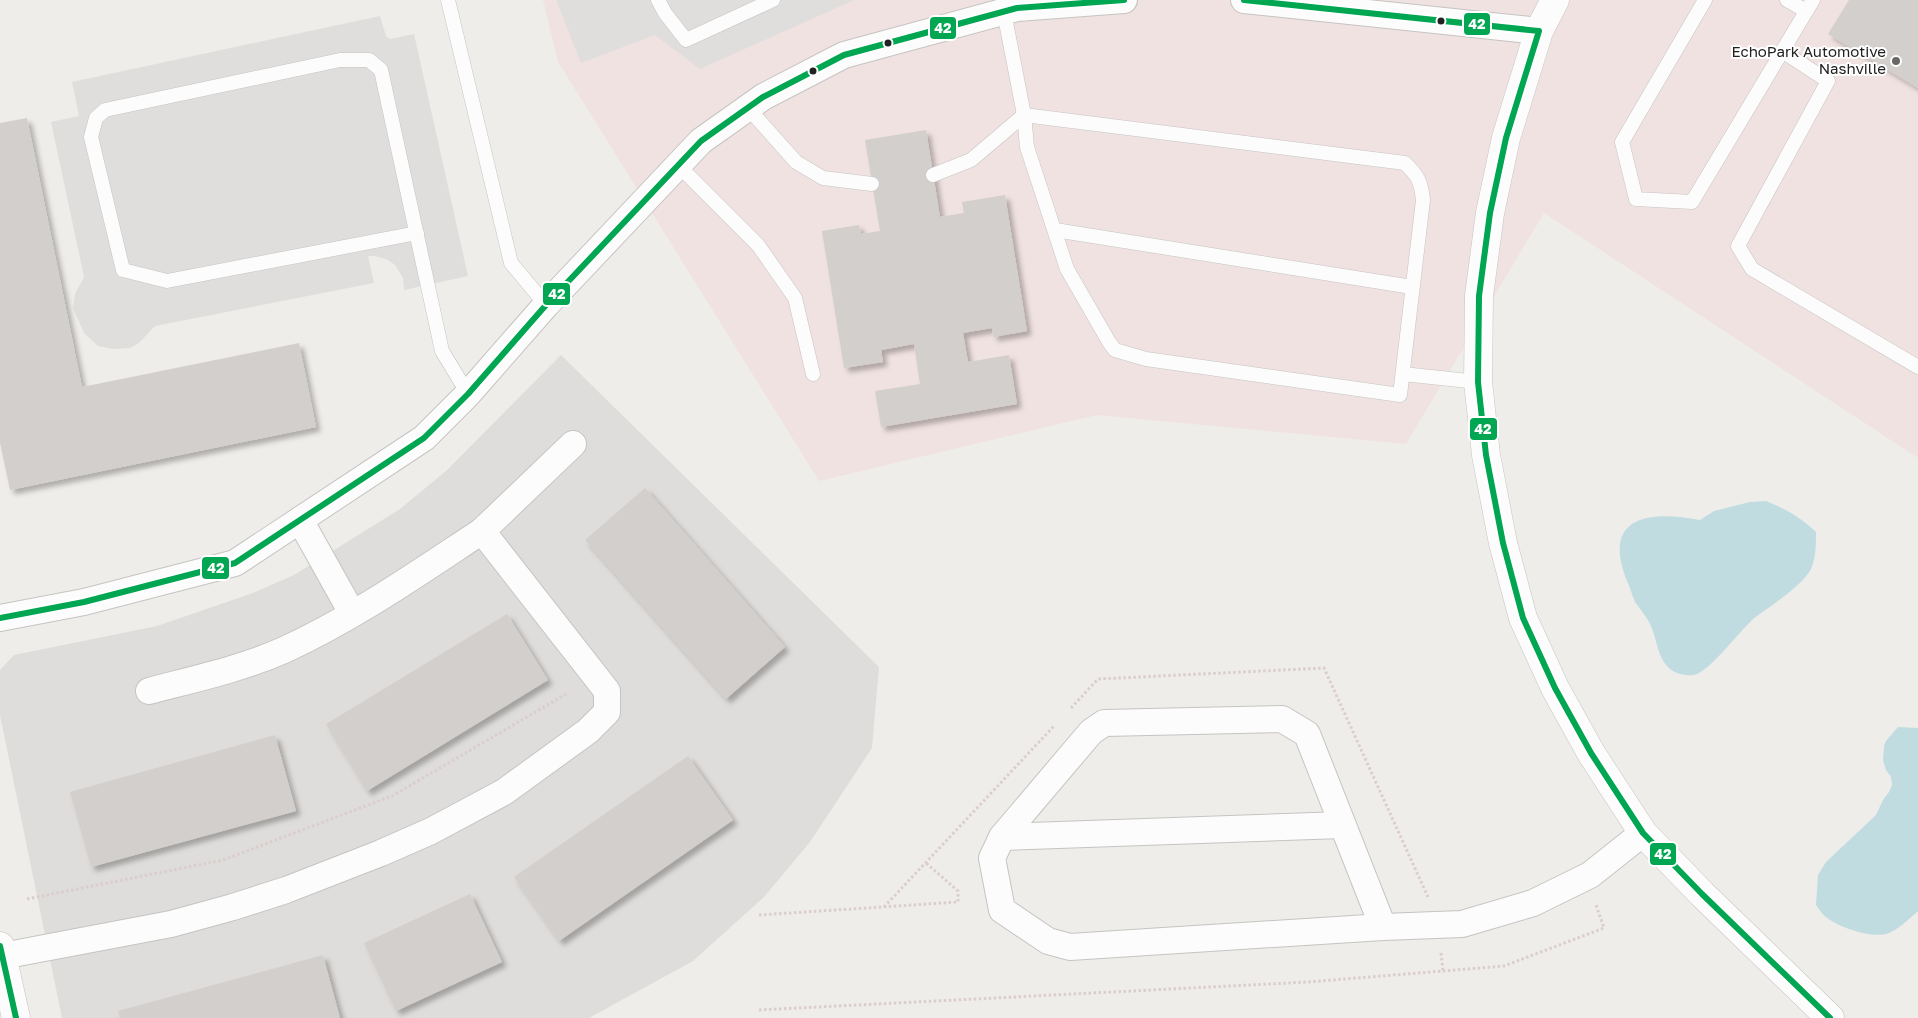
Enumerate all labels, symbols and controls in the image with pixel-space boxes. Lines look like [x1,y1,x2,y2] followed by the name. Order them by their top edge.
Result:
[1463,12,1491,36] line badge: 42
[1468,15,1486,32] text: 42
[929,16,957,40] line badge: 42
[1436,16,1446,26] unlabelled marker
[934,19,952,36] text: 42
[883,38,893,48] unlabelled marker
[1731,42,1886,77] place label: EchoPark Automotive Nashville
[1890,55,1902,67] marker: EchoPark Automotive Nashville
[808,66,818,76] unlabelled marker
[542,282,571,306] line badge: 42
[548,285,566,302] text: 42
[1469,417,1498,441] line badge: 42
[1474,420,1492,437] text: 42
[201,556,230,580] line badge: 42
[207,559,225,576] text: 42
[1649,842,1677,866] line badge: 42
[1654,845,1672,862] text: 42

